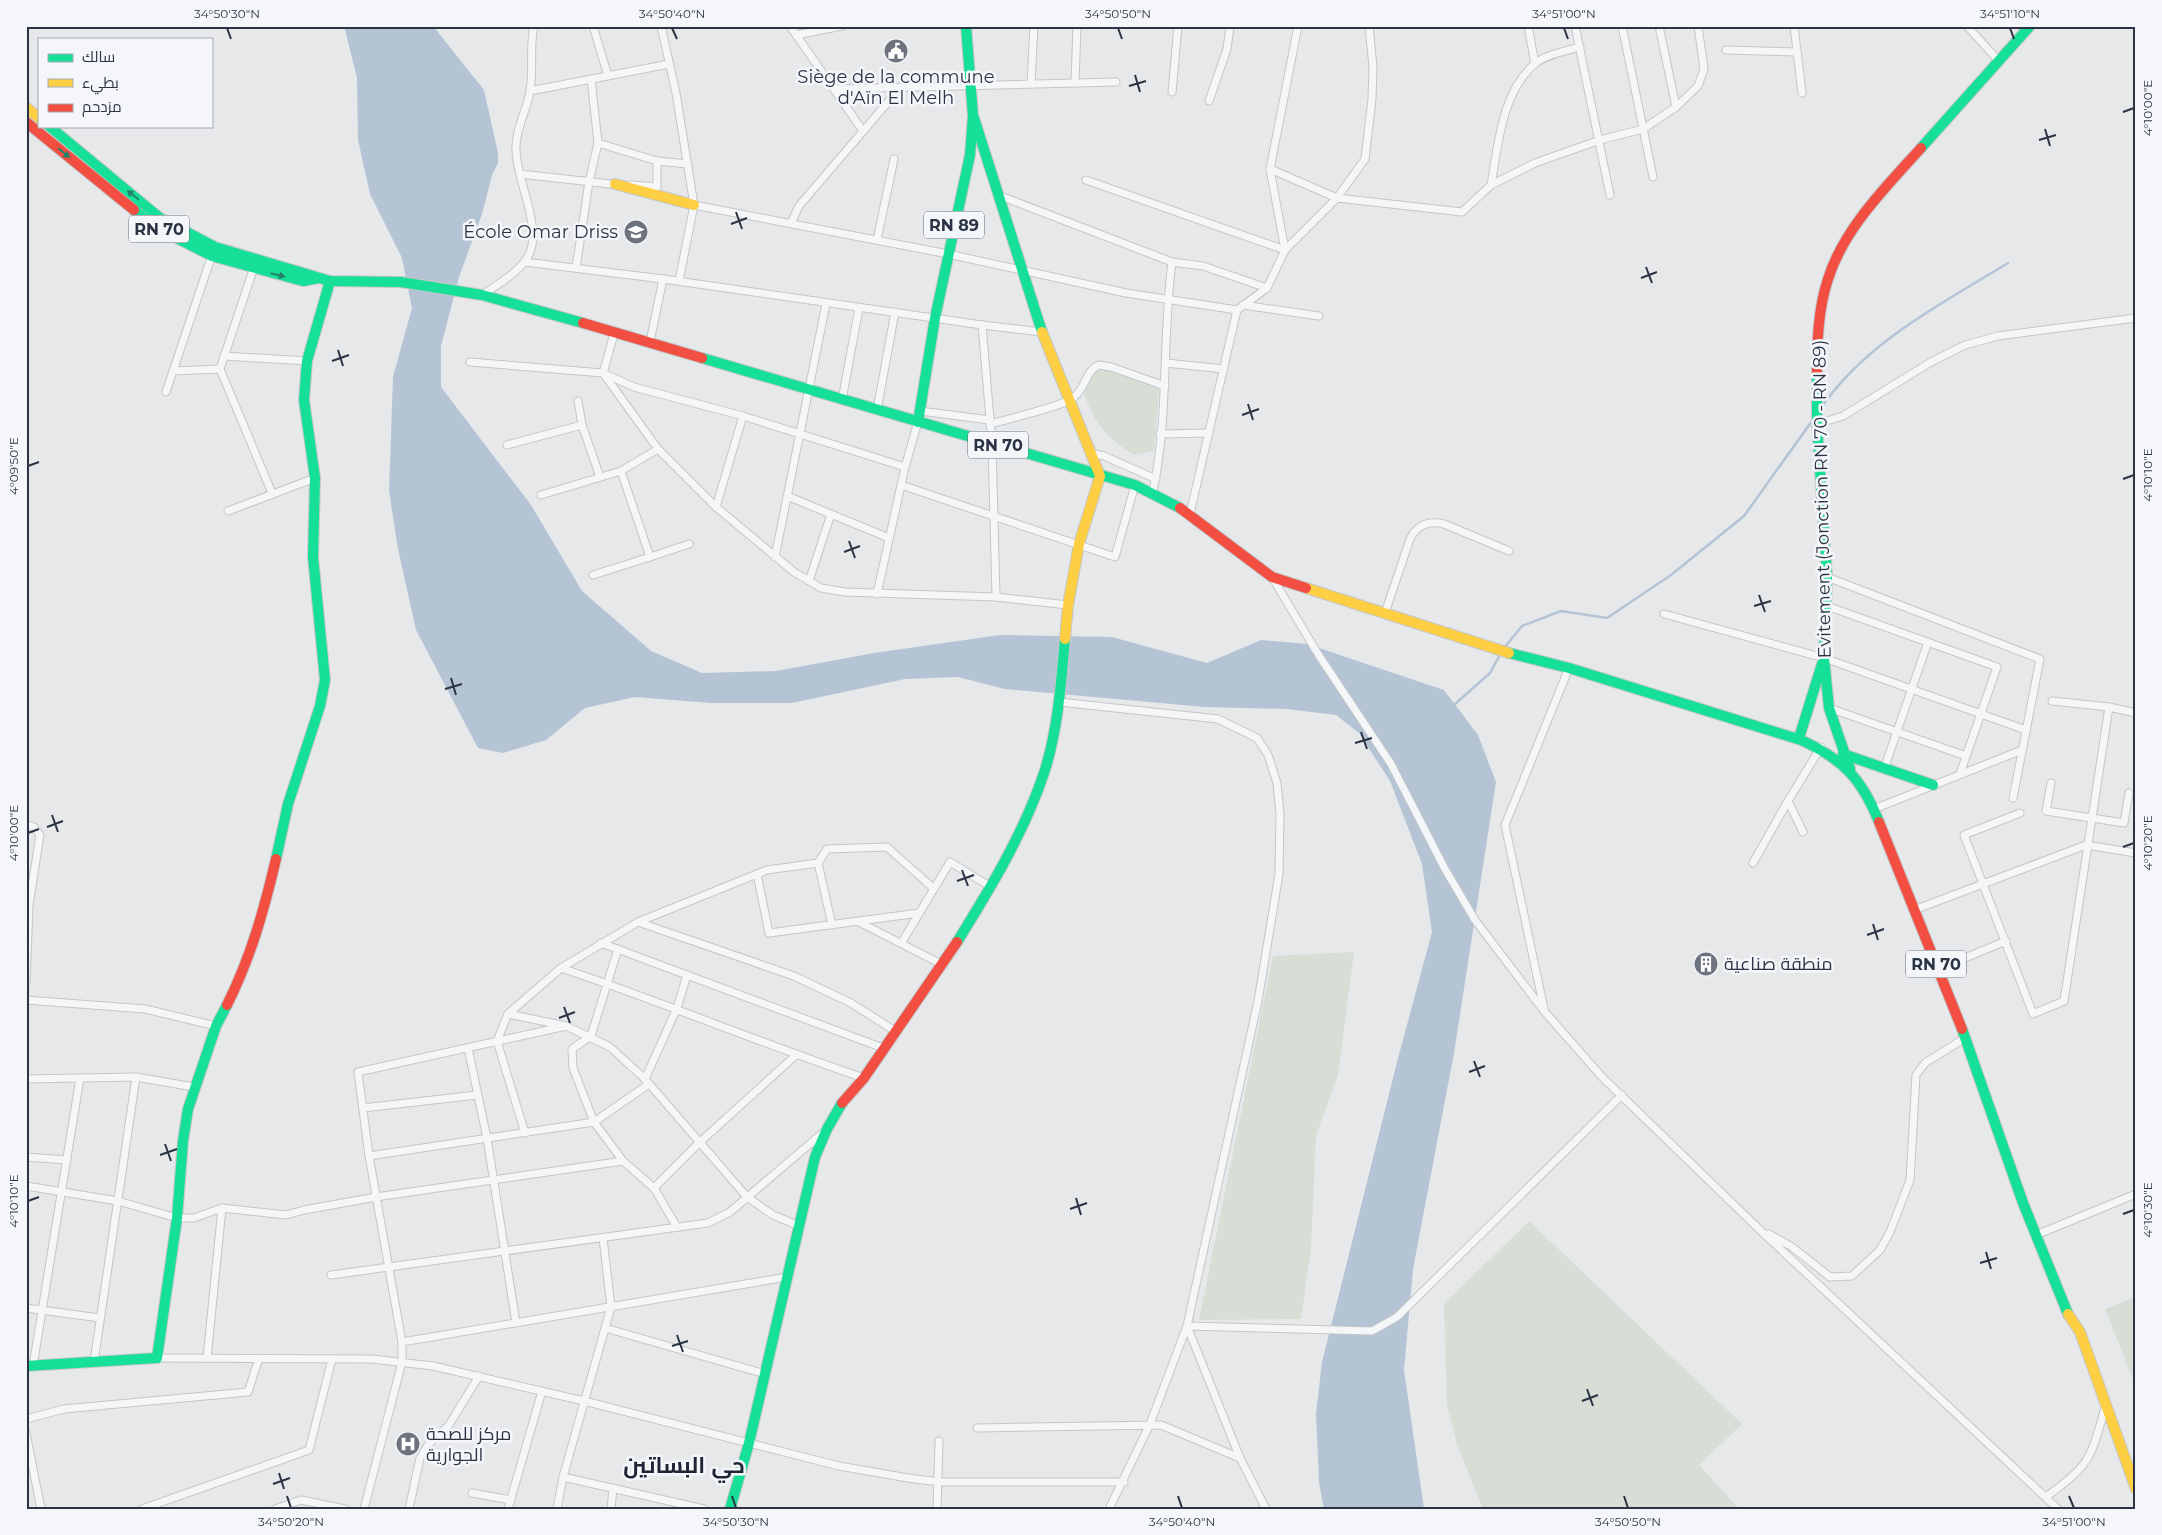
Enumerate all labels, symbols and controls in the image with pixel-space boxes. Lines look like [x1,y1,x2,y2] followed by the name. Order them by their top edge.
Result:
[194,6,260,21] text: 34°50'30"N
[639,6,705,21] text: 34°50'40"N
[1085,6,1151,21] text: 34°50'50"N
[1532,6,1596,21] text: 34°51'00"N
[1980,6,2040,21] text: 34°51'10"N
[38,38,212,128] legend
[883,38,909,64] public building icon: Siège de la commune d'Aïn El Melh
[82,47,115,66] text: سالك
[797,66,995,109] place label: Siège de la commune d'Aïn El Melh
[82,73,119,95] text: بطيء
[2140,80,2155,136] text: 4°10'00"E
[82,97,122,117] text: مزدحم
[57,147,70,158] one-way arrow
[127,190,140,201] one-way arrow
[924,212,984,238] road number: RN 89
[129,215,189,242] road number: RN 70
[623,219,649,245] school or university icon: École Omar Driss
[463,221,618,243] place label: École Omar Driss
[270,271,285,279] one-way arrow
[1808,339,1836,659] street label: Evitement (Jonction RN 70 - RN 89)
[968,432,1028,458] road number: RN 70
[6,437,21,495] text: 4°09'50"E
[2140,448,2155,502] text: 4°10'10"E
[6,805,21,861] text: 4°10'00"E
[2140,815,2155,871] text: 4°10'20"E
[1693,951,1719,977] building icon: منطقة صناعية
[1906,951,1966,978] road number: RN 70
[1724,953,1833,975] place label: منطقة صناعية
[6,1174,21,1228] text: 4°10'10"E
[2140,1182,2155,1238] text: 4°10'30"E
[426,1423,511,1466] place label: مركز للصحة الجوارية
[395,1431,421,1457] hospital icon: مركز للصحة الجوارية
[623,1452,745,1483] district label: حي البساتين
[258,1514,324,1529] text: 34°50'20"N
[703,1514,769,1529] text: 34°50'30"N
[1149,1514,1215,1529] text: 34°50'40"N
[1595,1514,1661,1529] text: 34°50'50"N
[2042,1514,2106,1529] text: 34°51'00"N

